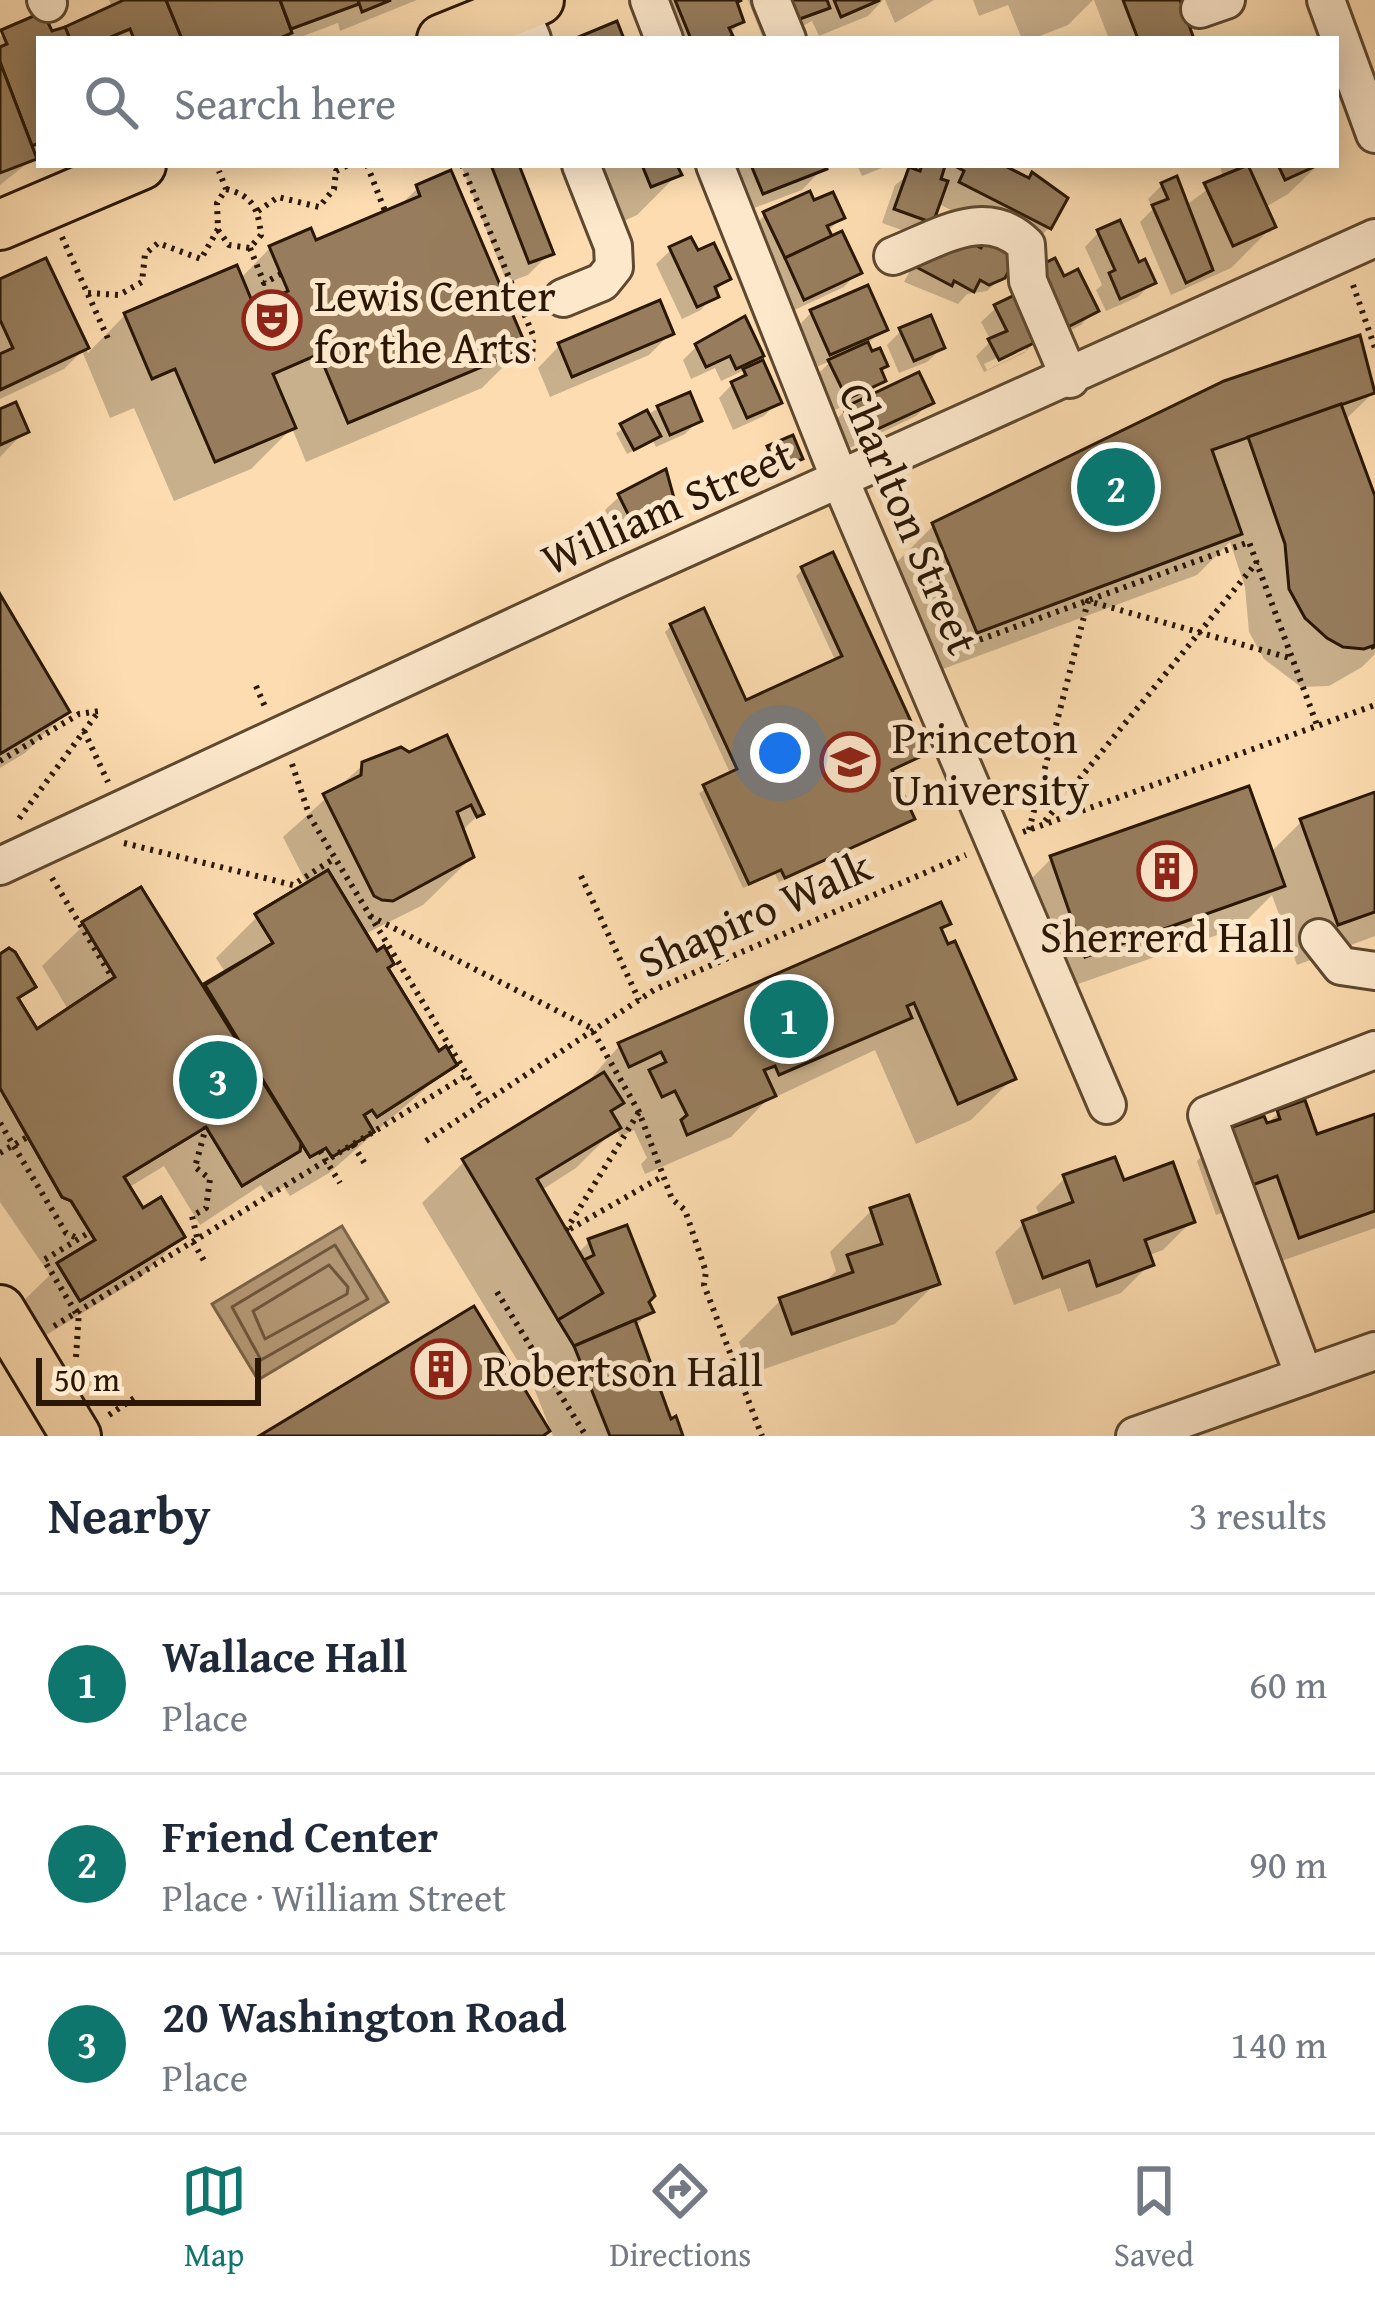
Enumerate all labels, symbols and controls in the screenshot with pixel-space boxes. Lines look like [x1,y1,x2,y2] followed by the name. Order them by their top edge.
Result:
[36,36,1339,168] search box
[78,69,144,135] icon: search
[174,70,396,135] text: Search here
[314,262,556,379] place label: Lewis Center for the Arts
[241,289,303,351] theatre icon: Lewis Center for the Arts
[823,372,997,664] street label: Charlton Street
[530,421,804,591] street label: William Street
[1077,442,1155,532] pin: 2
[892,704,1090,821] place label: Princeton University
[750,723,810,783] your location
[819,731,881,793] school or university icon: Princeton University
[627,833,881,993] street label: Shapiro Walk
[1136,840,1198,902] building icon: Sherrerd Hall
[1040,903,1294,968] place label: Sherrerd Hall
[750,974,828,1064] pin: 1
[179,1035,257,1125] pin: 3
[483,1337,763,1402] place label: Robertson Hall
[410,1338,472,1400] building icon: Robertson Hall
[36,1352,261,1405] scale bar
[54,1355,120,1403] text: 50 m
[48,1477,211,1552] text: Nearby
[1189,1486,1327,1543] text: 3 results
[162,1623,407,1688] text: Wallace Hall
[77,1655,97,1712] text: 1
[1249,1655,1327,1712] text: 60 m
[162,1688,248,1745] text: Place
[162,1803,438,1868] text: Friend Center
[77,1835,97,1892] text: 2
[1249,1835,1327,1892] text: 90 m
[162,1868,506,1925] text: Place · William Street
[162,1983,566,2048] text: 20 Washington Road
[77,2015,97,2072] text: 3
[1230,2015,1327,2072] text: 140 m
[162,2048,248,2105] text: Place
[181,2158,247,2278] tab: Map
[610,2158,751,2278] tab: Directions
[1114,2158,1194,2278] tab: Saved

